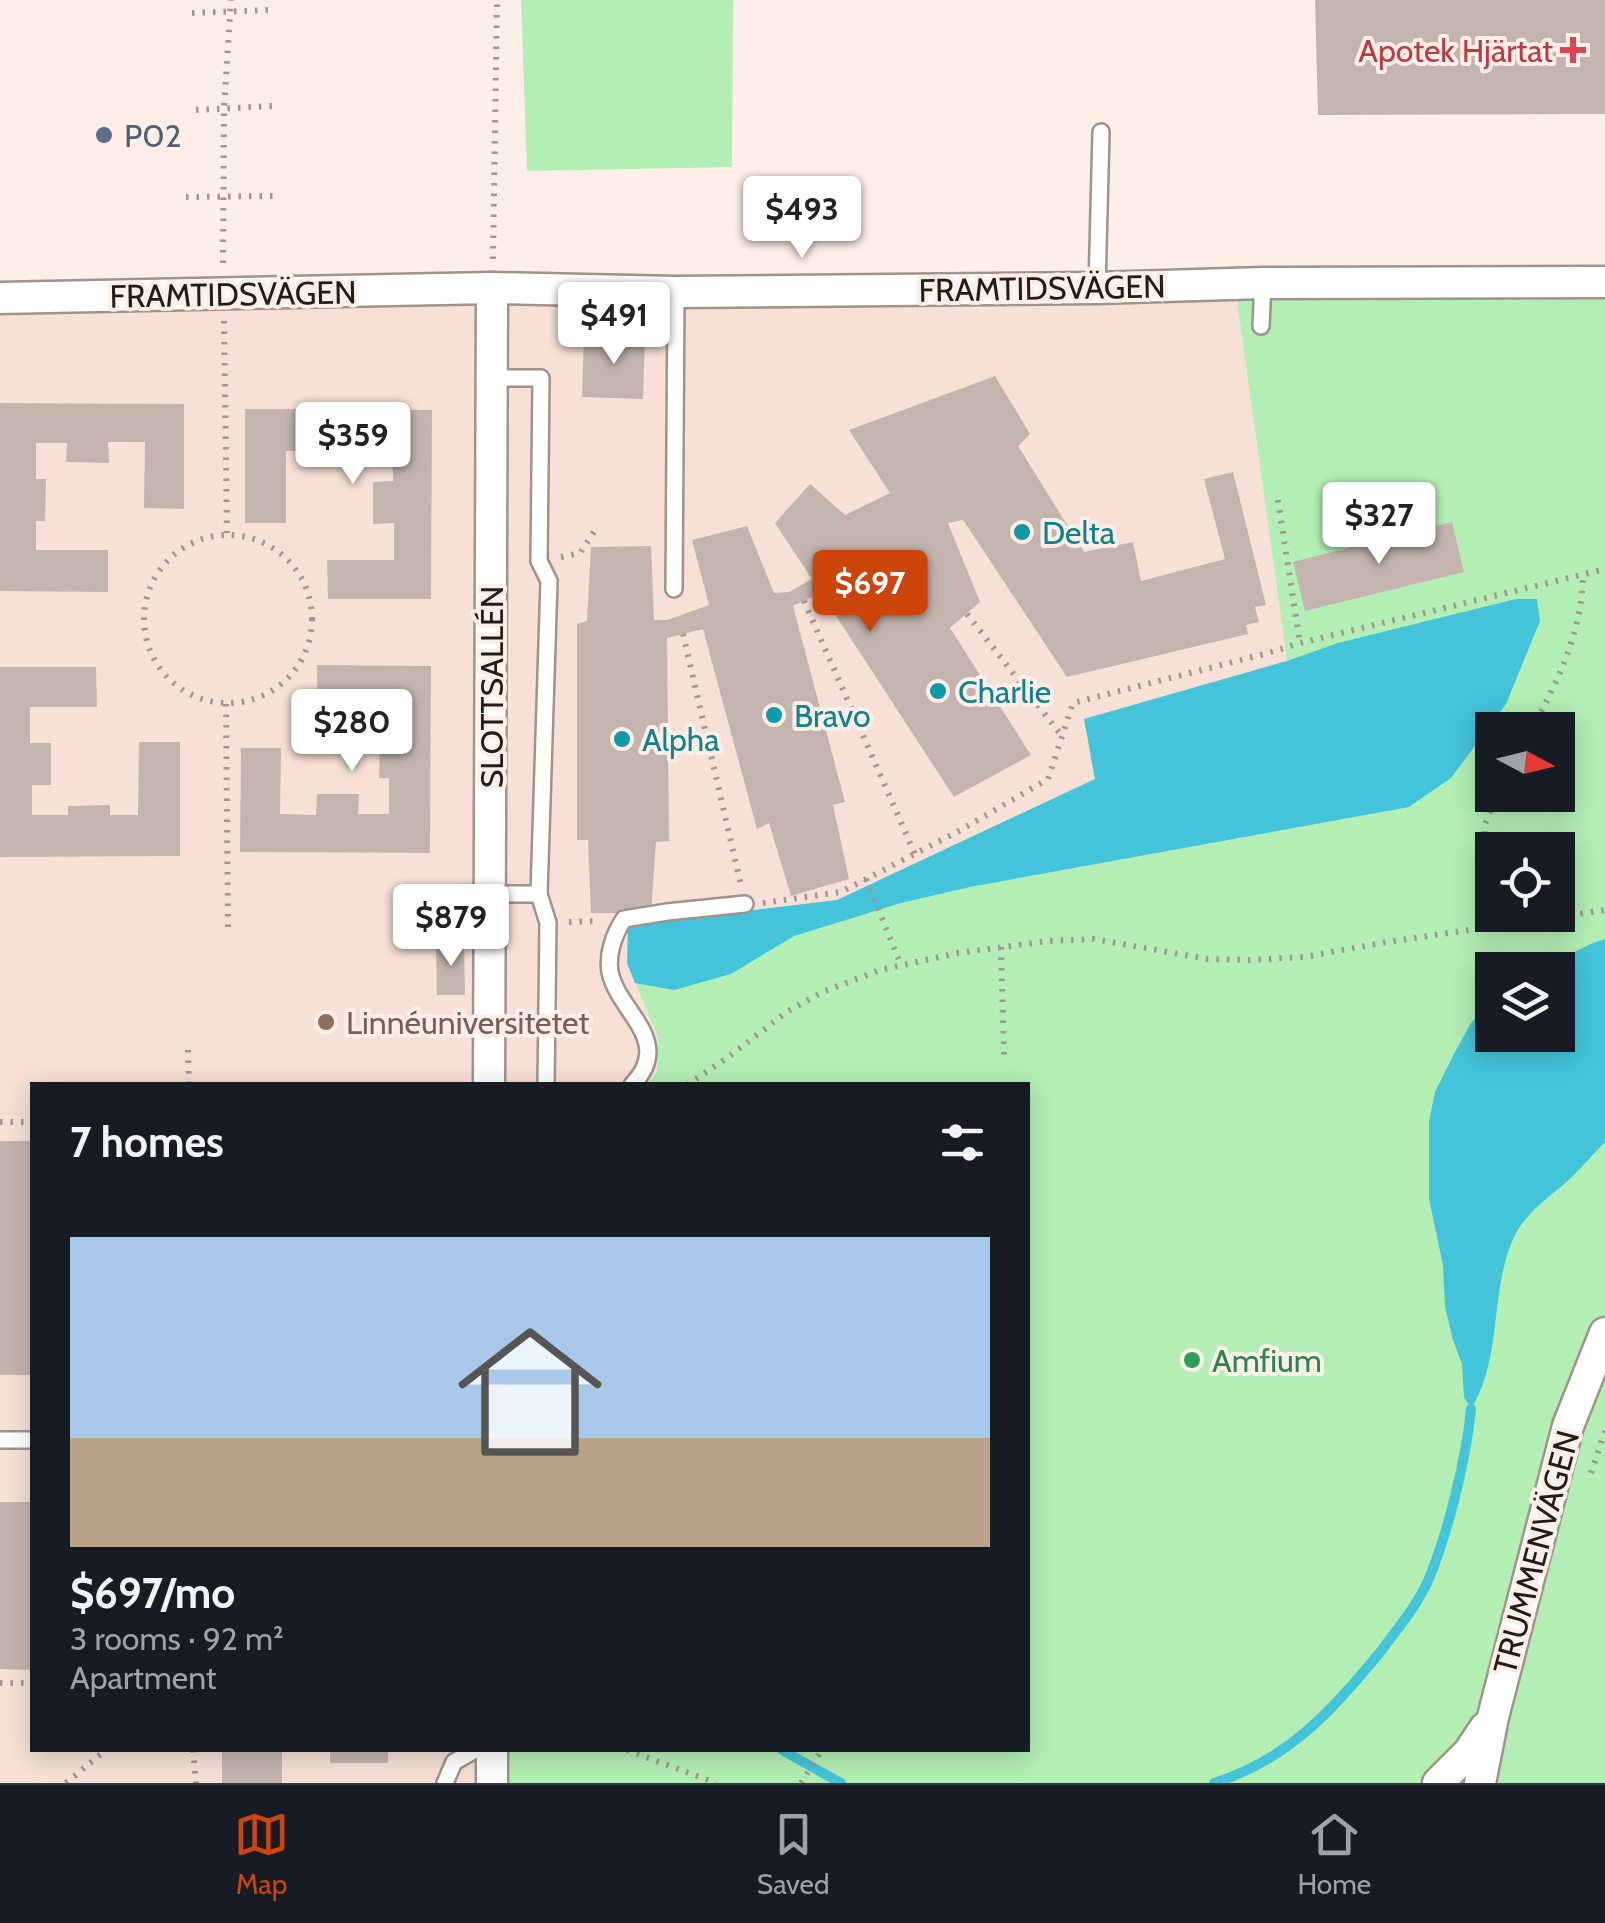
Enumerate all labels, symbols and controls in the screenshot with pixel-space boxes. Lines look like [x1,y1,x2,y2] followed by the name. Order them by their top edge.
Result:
[1358,31,1553,70] place label: Apotek Hjärtat
[1562,39,1584,61] marker: Apotek Hjärtat
[124,116,181,155] place label: P02
[93,124,115,146] marker: P02
[743,176,861,261] pin: $493
[765,189,839,228] text: $493
[918,266,1166,310] street label: FRAMTIDSVÄGEN
[109,272,357,316] street label: FRAMTIDSVÄGEN
[555,282,673,367] pin: $491
[580,295,648,334] text: $491
[294,402,412,487] pin: $359
[318,415,388,454] text: $359
[1320,482,1438,567] pin: $327
[1344,495,1414,534] text: $327
[1042,513,1116,552] place label: Delta
[1011,521,1033,543] marker: Delta
[811,550,929,635] pin: $697
[835,563,905,602] text: $697
[472,586,511,788] street label: SLOTTSALLÉN
[958,672,1051,711] place label: Charlie
[927,680,949,702] marker: Charlie
[293,689,411,774] pin: $280
[794,696,871,735] place label: Bravo
[313,702,391,741] text: $280
[763,704,785,726] marker: Bravo
[1475,712,1575,812] north arrow
[1475,712,1575,1052] map controls
[642,720,720,759] place label: Alpha
[611,728,633,750] marker: Alpha
[1475,832,1575,932] button: locate
[392,884,510,969] pin: $879
[415,897,487,936] text: $879
[1475,952,1575,1052] button: layers
[346,1003,589,1042] place label: Linnéuniversitetet
[315,1011,337,1033] marker: Linnéuniversitetet
[935,1115,990,1170] icon: filters
[70,1116,224,1168] text: 7 homes
[440,1302,620,1482] icon: home
[1212,1341,1322,1380] place label: Amfium
[1181,1349,1203,1371] marker: Amfium
[1485,1426,1587,1678] street label: TRUMMENVÄGEN
[70,1567,235,1619] text: $697/mo
[70,1619,284,1658] text: 3 rooms · 92 m²
[70,1658,217,1697] text: Apartment
[234,1807,289,1901] tab: Map
[757,1807,830,1901] tab: Saved
[1297,1807,1371,1901] tab: Home

